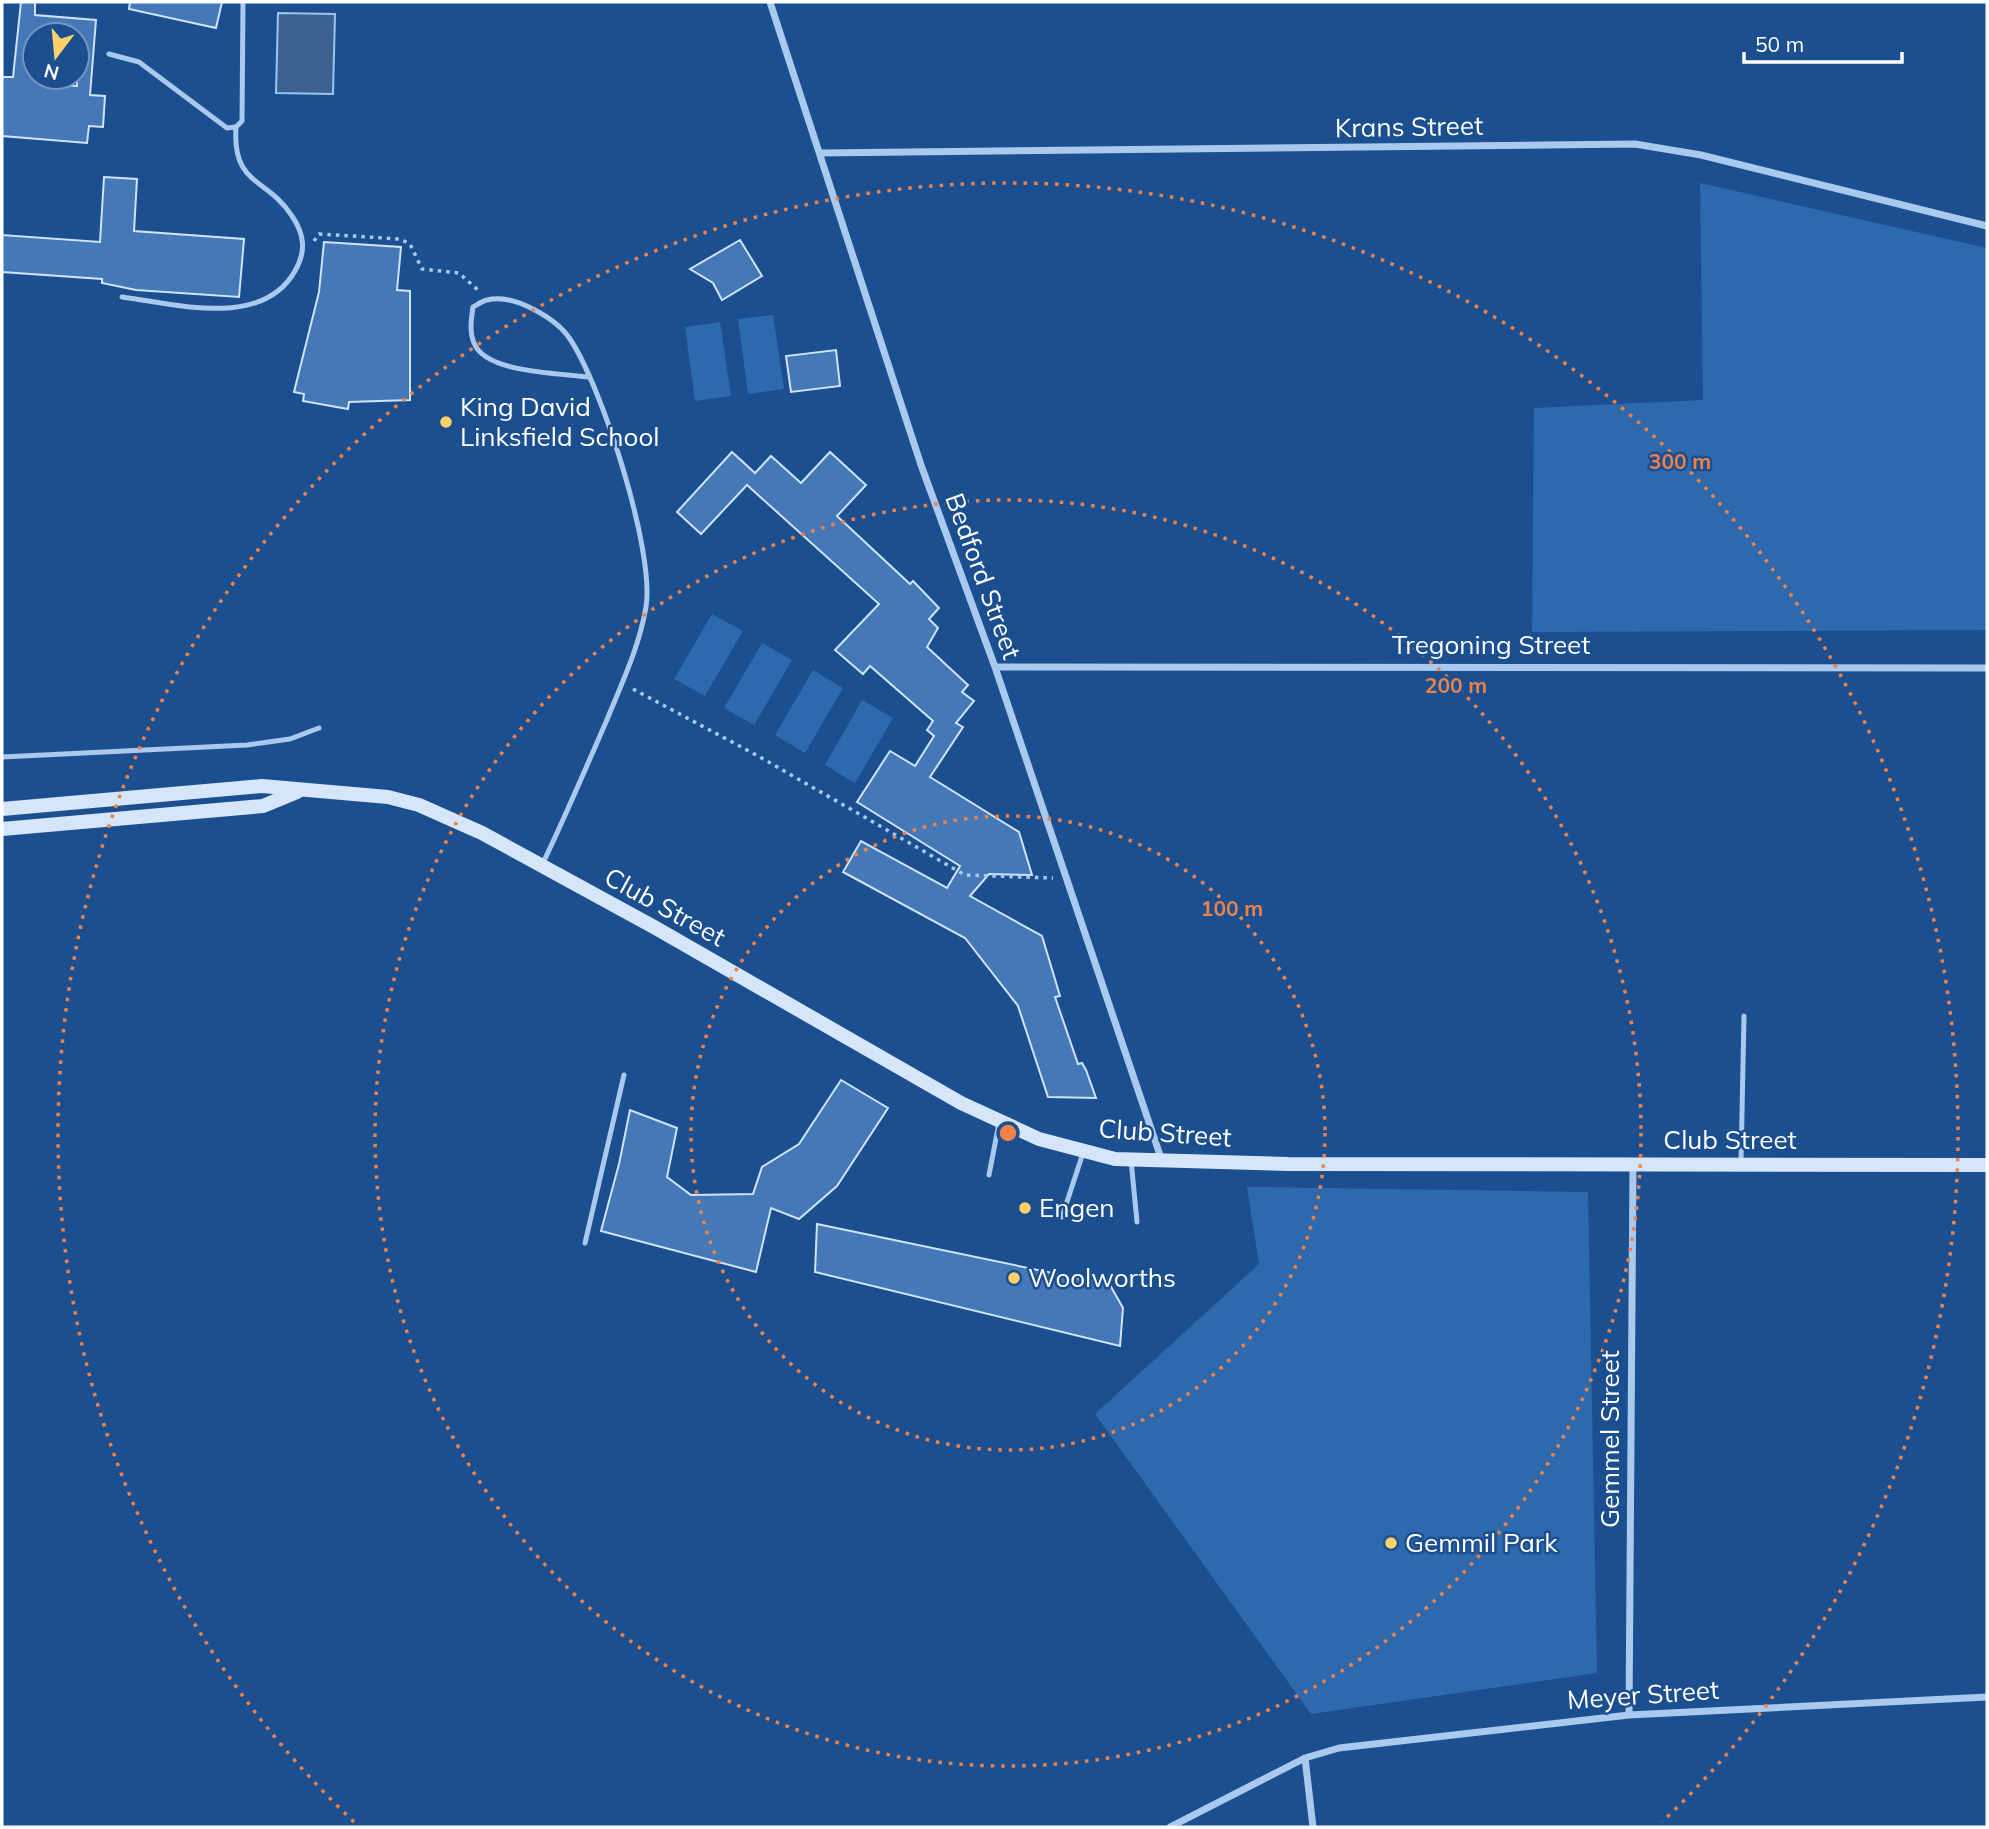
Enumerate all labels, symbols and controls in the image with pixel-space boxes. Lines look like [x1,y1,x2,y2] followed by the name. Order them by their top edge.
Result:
[21,21,91,91] north arrow
[1744,21,1902,65] scale bar
[1755,31,1804,57] text: 50 m
[41,59,62,86] text: N
[1335,109,1483,144] street label: Krans Street
[460,390,659,453] place label: King David Linksfield School
[438,414,454,430] marker: King David Linksfield School
[1649,448,1711,474] text: 300 m
[938,488,1029,663] street label: Bedford Street
[1392,628,1590,661] street label: Tregoning Street
[1425,672,1487,698] text: 200 m
[599,860,732,953] street label: Club Street
[1201,895,1263,921] text: 100 m
[1097,1111,1233,1154] street label: Club Street
[996,1121,1020,1145] centre of rings
[1663,1123,1797,1156] street label: Club Street
[1039,1191,1115,1224] place label: Engen
[1017,1200,1033,1216] marker: Engen
[1028,1261,1176,1294] place label: Woolworths
[1006,1270,1022,1286] marker: Woolworths
[1593,1350,1626,1528] street label: Gemmel Street
[1405,1526,1558,1559] place label: Gemmil Park
[1383,1535,1399,1551] marker: Gemmil Park
[1566,1673,1720,1716] street label: Meyer Street

